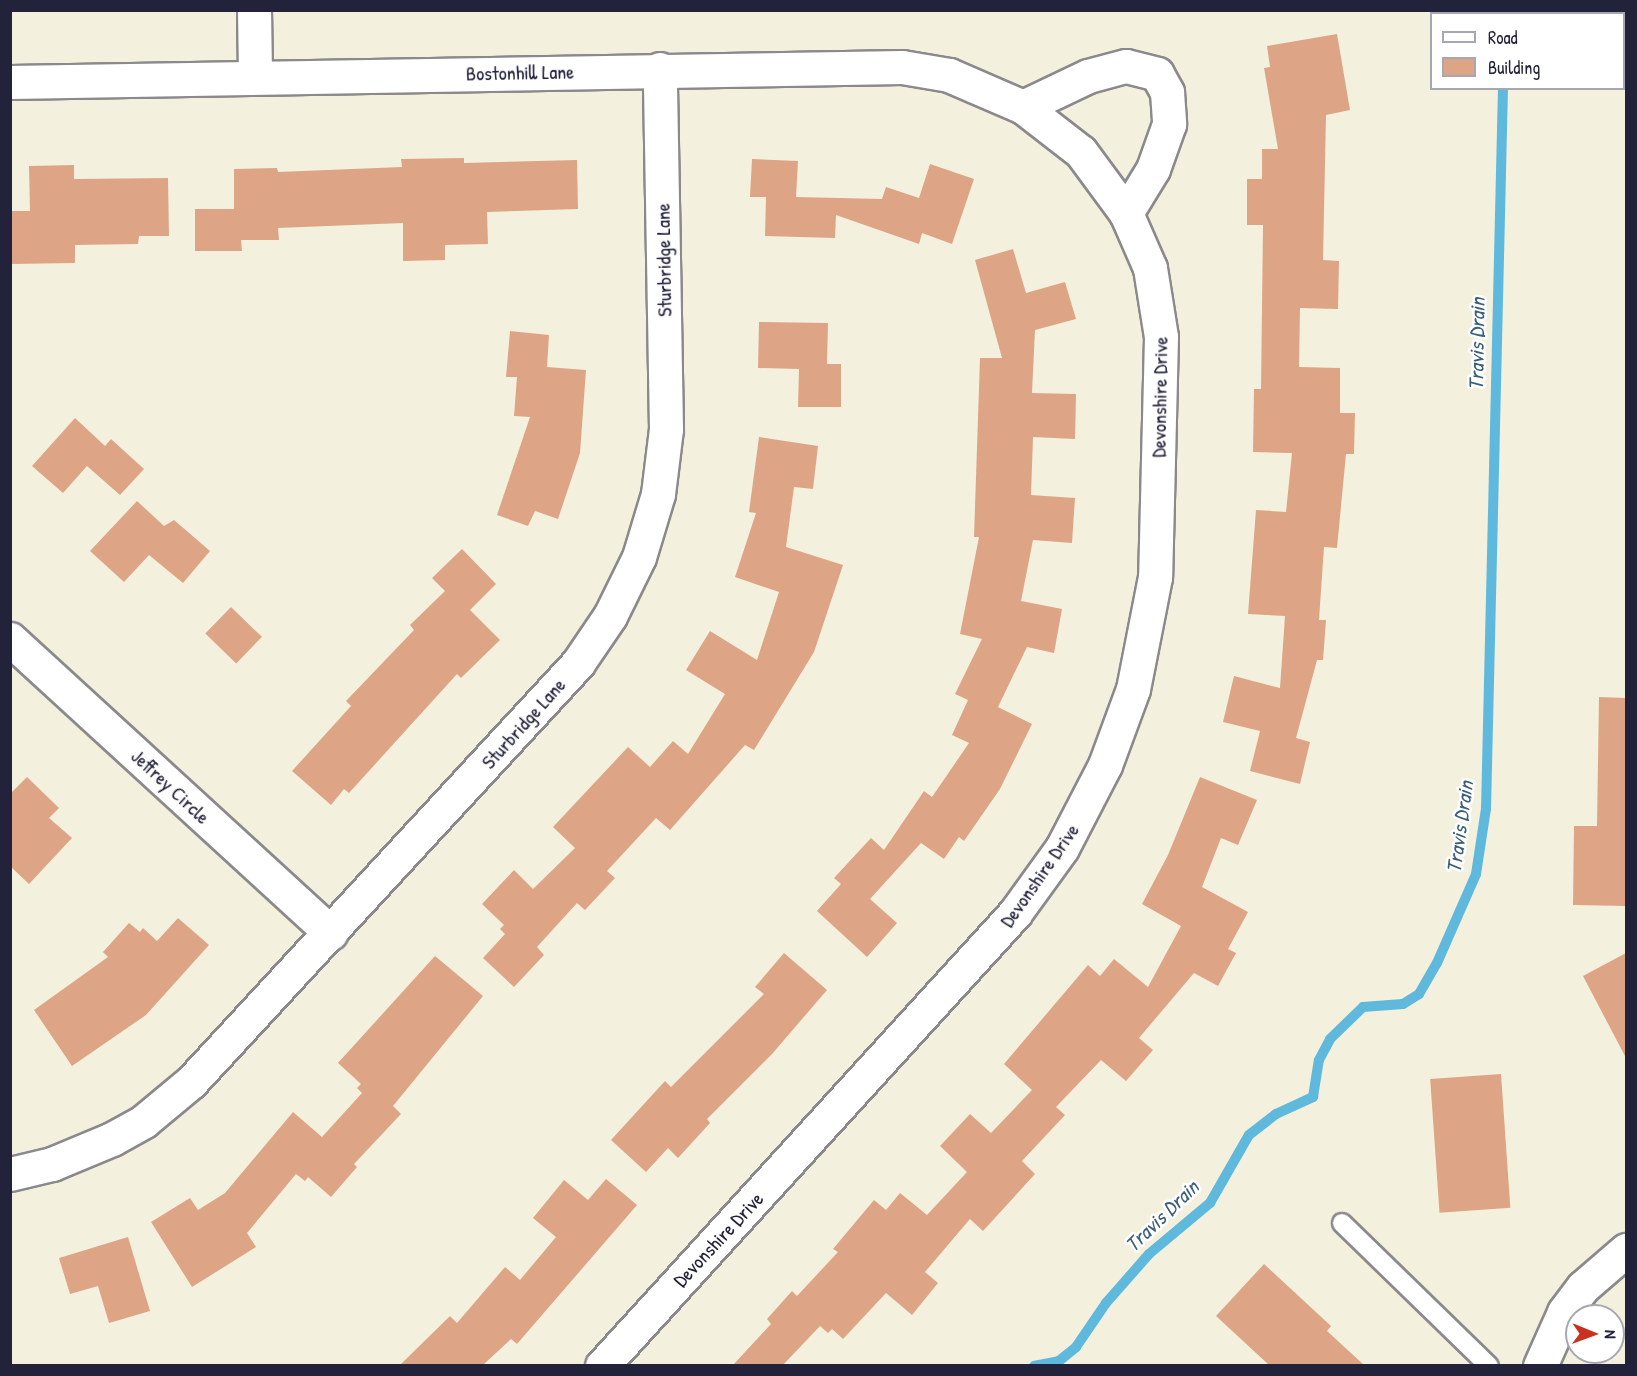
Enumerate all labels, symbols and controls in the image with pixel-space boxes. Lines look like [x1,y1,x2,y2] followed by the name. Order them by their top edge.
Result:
[1430,12,1625,90] legend
[1488,25,1518,50] text: Road
[1488,55,1540,80] text: Building
[466,59,574,85] street label: Bostonhill Lane
[650,203,676,317] street label: Sturbridge Lane
[1464,297,1490,391] water label: Travis Drain
[1146,336,1172,458] street label: Devonshire Drive
[476,673,570,773] street label: Sturbridge Lane
[127,744,215,828] street label: Jeffrey Circle
[1441,779,1479,875] water label: Travis Drain
[994,819,1084,931] street label: Devonshire Drive
[1120,1175,1204,1257] water label: Travis Drain
[668,1187,768,1291] street label: Devonshire Drive
[1565,1304,1625,1364] north arrow
[1600,1330,1622,1339] text: N

